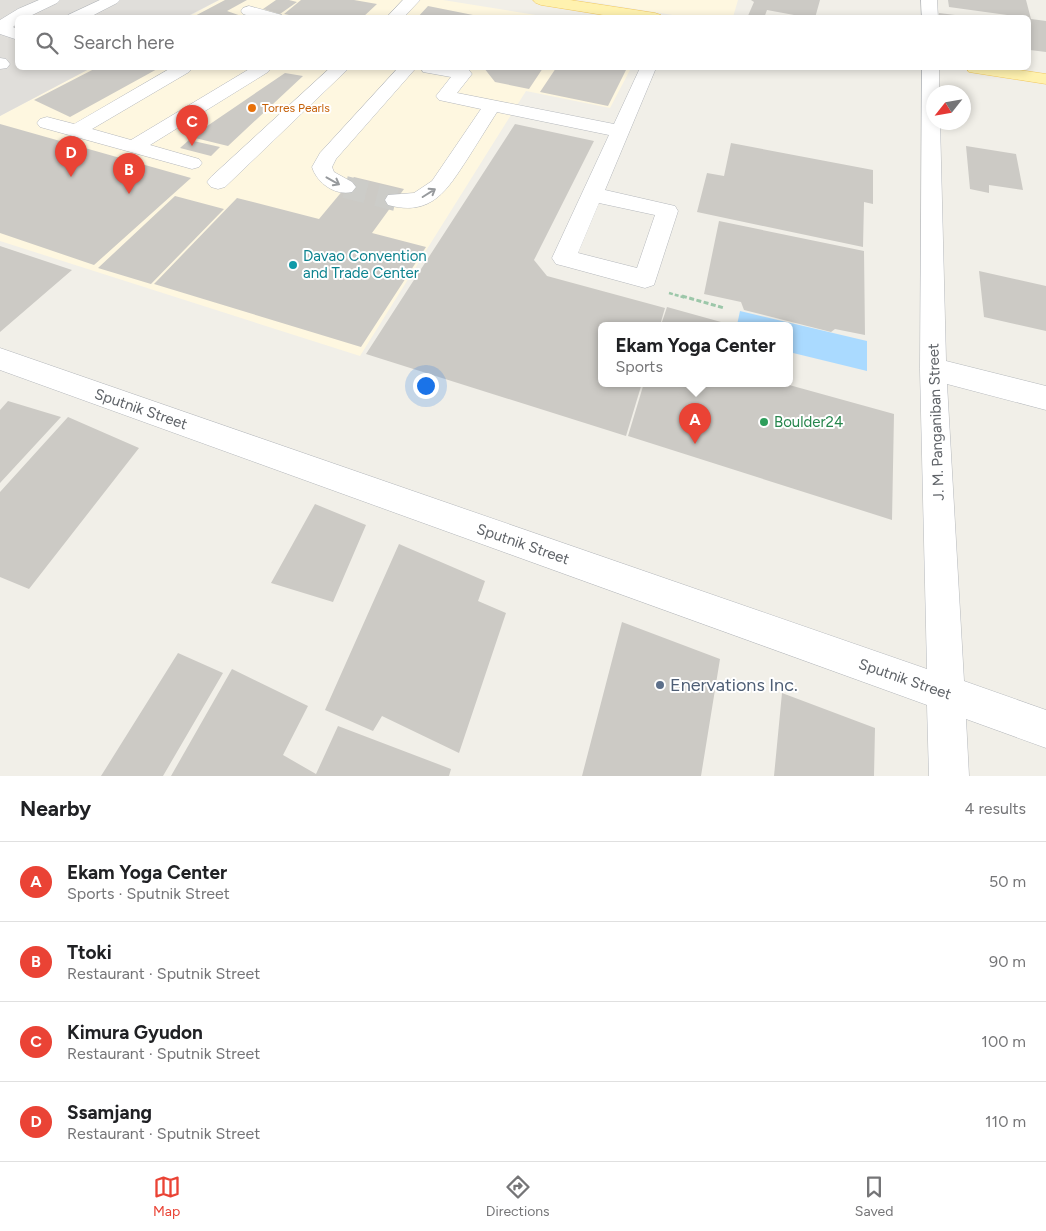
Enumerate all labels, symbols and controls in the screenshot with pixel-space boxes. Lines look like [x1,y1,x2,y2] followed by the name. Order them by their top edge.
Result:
[15,15,1031,70] search box
[33,29,61,57] icon: search
[73,31,175,54] text: Search here
[926,85,971,130] north arrow
[262,101,330,115] place label: Torres Pearls
[246,102,258,114] marker: Torres Pearls
[176,105,208,146] pin: C
[55,136,87,177] pin: D
[113,153,145,194] pin: B
[325,176,340,186] one-way arrow
[421,188,435,198] one-way arrow
[303,247,427,282] place label: Davao Convention and Trade Center
[287,259,299,271] marker: Davao Convention and Trade Center
[598,322,793,387] popup
[615,334,776,357] text: Ekam Yoga Center
[924,343,948,501] street label: J. M. Panganiban Street
[615,357,663,376] text: Sports
[413,373,439,399] your location
[92,385,190,433] street label: Sputnik Street
[679,403,711,444] pin: A
[774,413,843,431] place label: Boulder24
[758,416,770,428] marker: Boulder24
[474,520,572,568] street label: Sputnik Street
[856,655,954,703] street label: Sputnik Street
[670,674,798,696] place label: Enervations Inc.
[654,679,666,691] marker: Enervations Inc.
[20,796,91,821] text: Nearby
[965,799,1026,818] text: 4 results
[67,861,227,884] text: Ekam Yoga Center
[30,872,42,891] text: A
[989,872,1026,891] text: 50 m
[67,884,230,903] text: Sports · Sputnik Street
[67,941,112,964] text: Ttoki
[31,952,41,971] text: B
[989,952,1026,971] text: 90 m
[67,964,260,983] text: Restaurant · Sputnik Street
[67,1021,203,1044] text: Kimura Gyudon
[30,1032,42,1051] text: C
[981,1032,1026,1051] text: 100 m
[67,1044,260,1063] text: Restaurant · Sputnik Street
[67,1101,152,1124] text: Ssamjang
[30,1112,42,1131] text: D
[985,1112,1026,1131] text: 110 m
[67,1124,260,1143] text: Restaurant · Sputnik Street
[153,1173,181,1220] tab: Map
[486,1173,550,1220] tab: Directions
[855,1173,893,1220] tab: Saved

